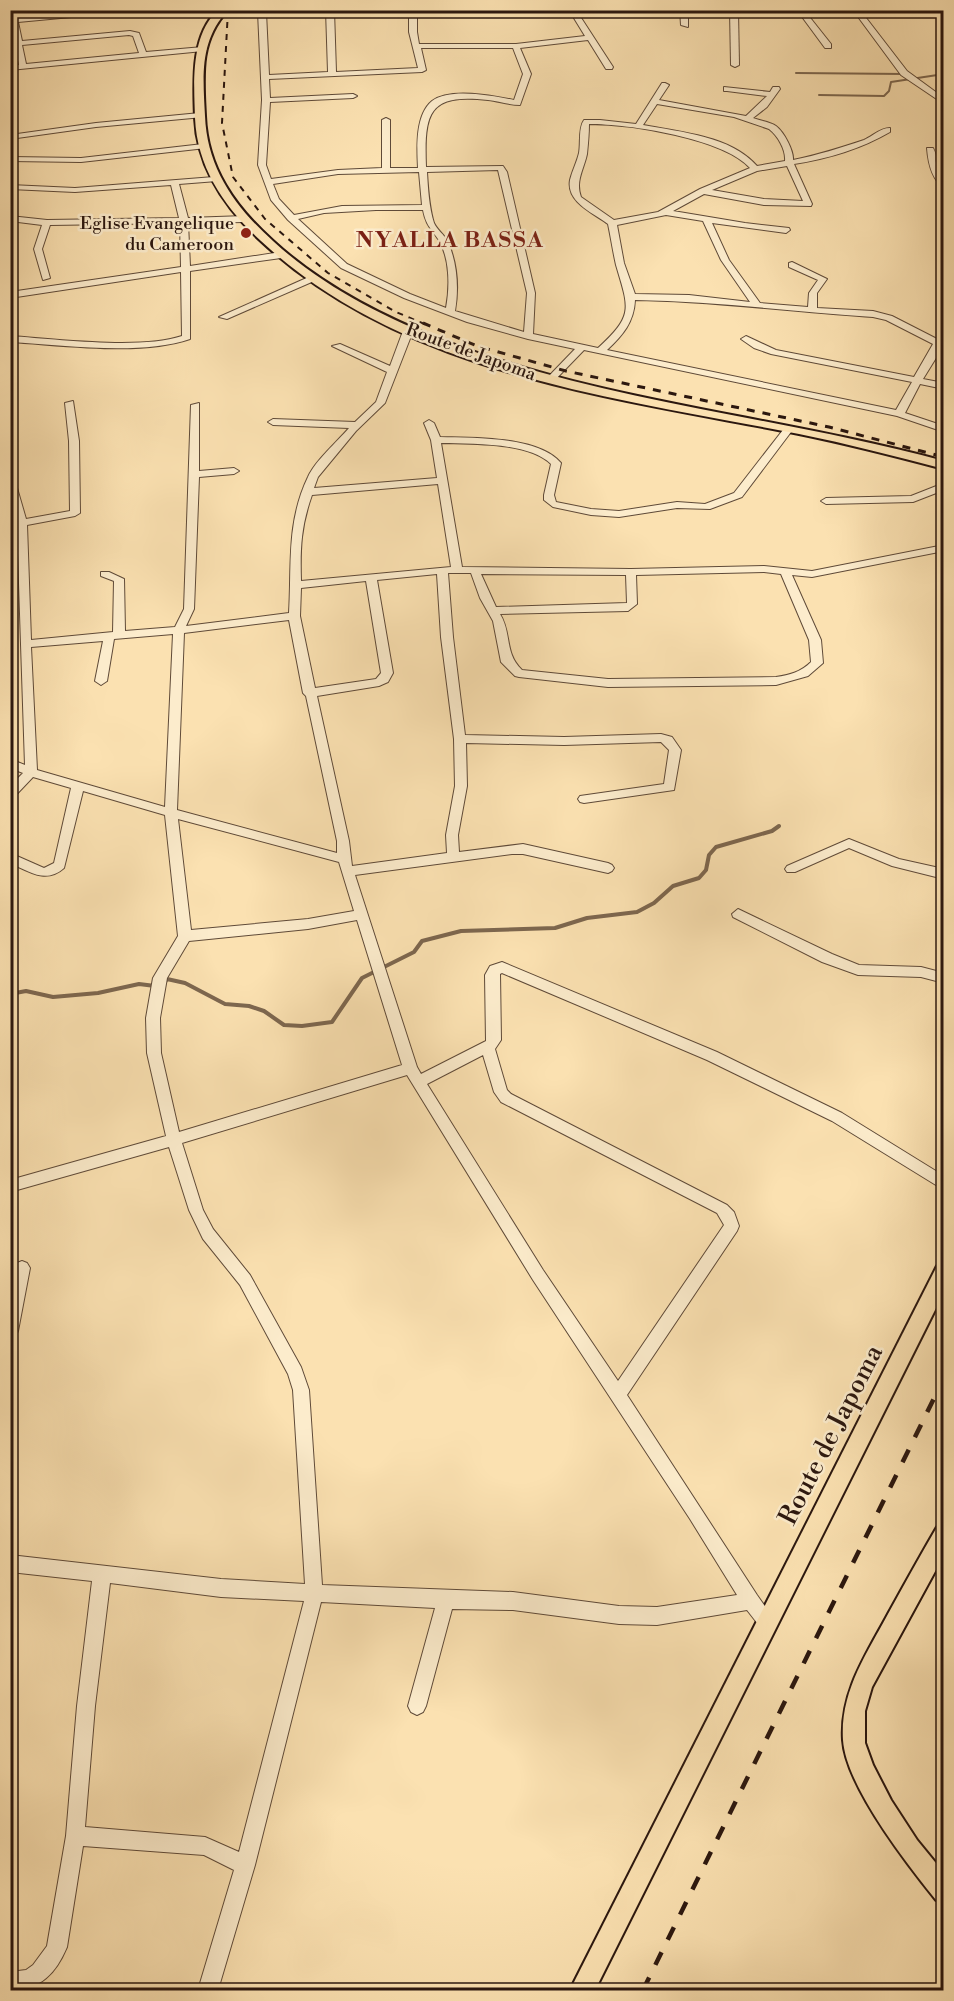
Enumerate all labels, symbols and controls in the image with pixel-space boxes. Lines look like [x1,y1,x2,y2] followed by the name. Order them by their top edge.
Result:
[80,212,234,256] place label: Eglise Evangelique du Cameroon
[239,226,253,240] marker: Eglise Evangelique du Cameroon
[356,227,544,254] district label: NYALLA BASSA
[403,318,540,387] street label: Route de Japoma
[772,1339,891,1530] street label: Route de Japoma

